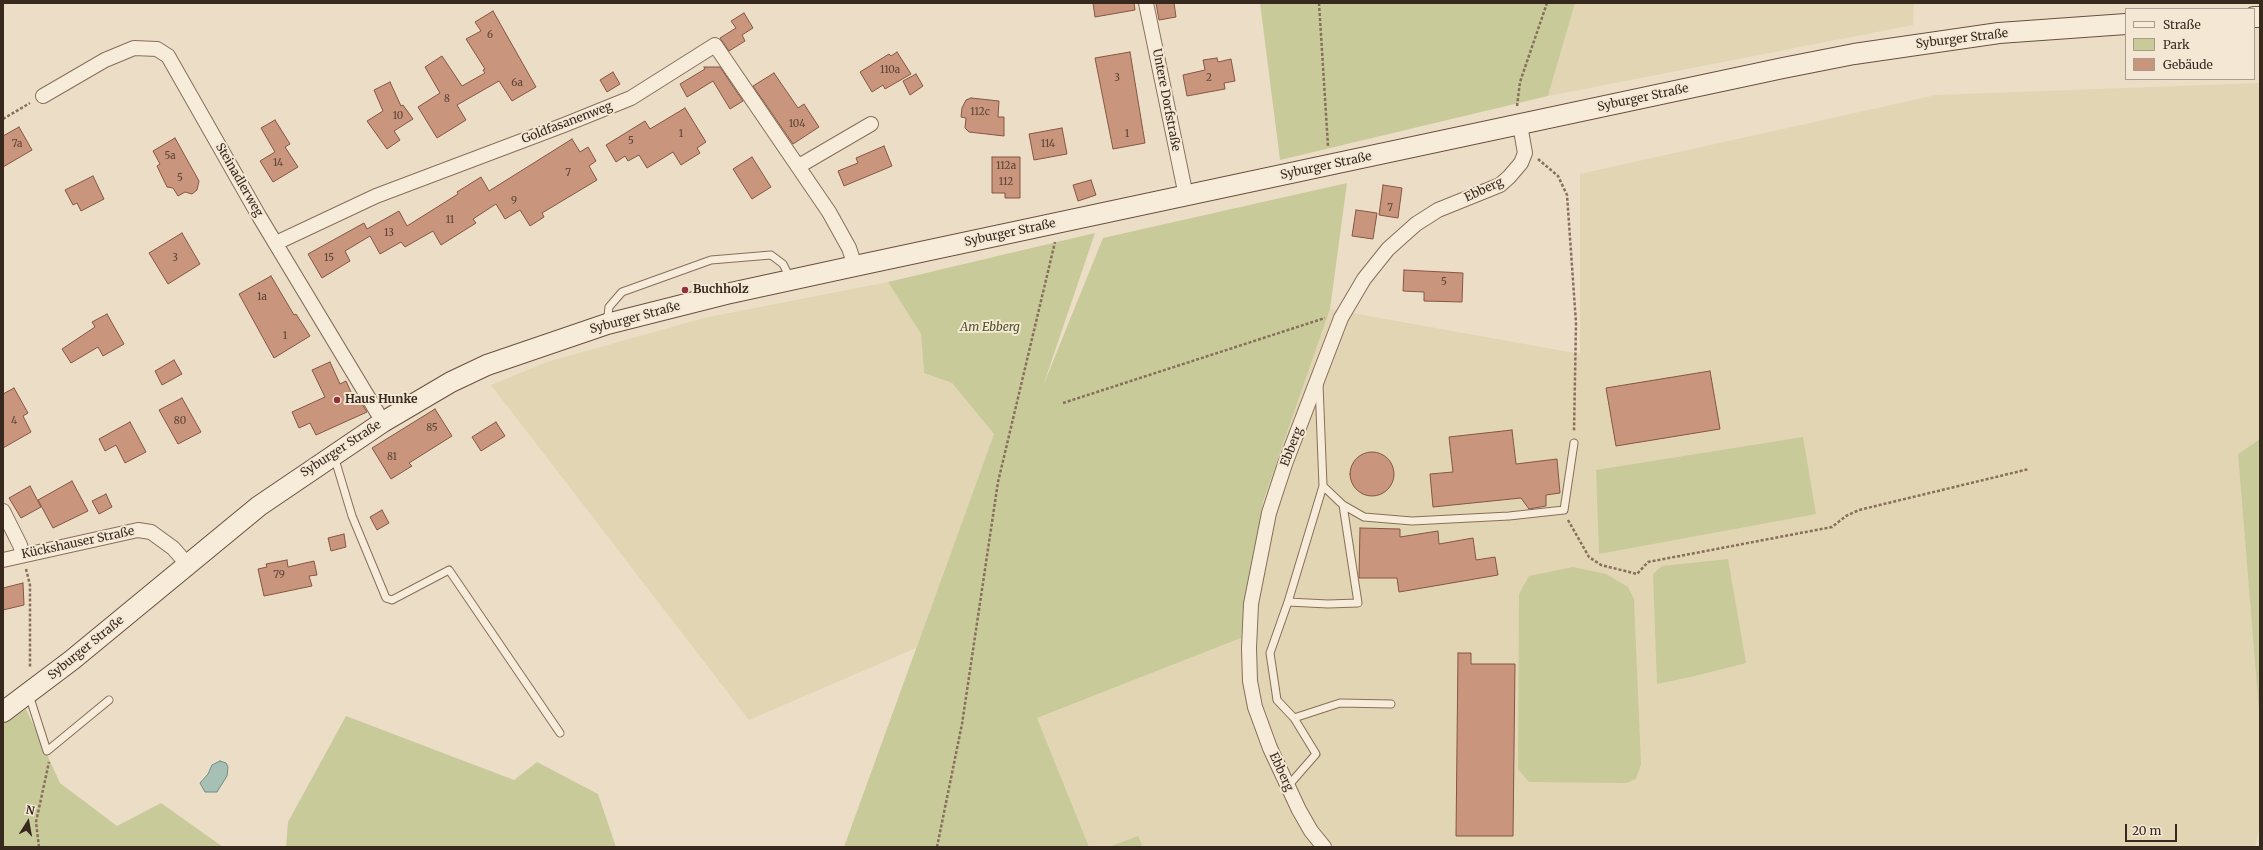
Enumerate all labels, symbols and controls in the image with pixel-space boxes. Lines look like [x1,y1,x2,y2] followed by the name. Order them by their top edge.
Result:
[2125,8,2255,80] legend
[2163,17,2201,32] text: Straße
[1915,26,2009,52] street label: Syburger Straße
[487,29,493,41] house number: 6
[2163,37,2190,52] text: Park
[1149,48,1183,152] street label: Untere Dorfstraße
[2163,57,2213,72] text: Gebäude
[880,64,900,76] house number: 110a
[1114,72,1120,84] house number: 3
[1206,72,1212,84] house number: 2
[511,77,523,89] house number: 6a
[1596,81,1690,115] street label: Syburger Straße
[444,93,450,105] house number: 8
[520,99,614,147] street label: Goldfasanenweg
[970,106,990,118] house number: 112c
[393,110,403,122] house number: 10
[789,118,805,130] house number: 104
[679,128,683,140] house number: 1
[1125,128,1129,140] house number: 1
[628,135,634,147] house number: 5
[12,138,22,150] house number: 7a
[1041,138,1055,150] house number: 114
[212,141,266,219] street label: Steinadlerweg
[1279,149,1373,183] street label: Syburger Straße
[164,150,176,162] house number: 5a
[273,157,283,169] house number: 14
[996,160,1016,172] house number: 112a
[565,167,571,179] house number: 7
[177,172,183,184] house number: 5
[1462,175,1506,205] street label: Ebberg
[999,176,1013,188] house number: 112
[511,195,517,207] house number: 9
[1387,202,1393,214] house number: 7
[446,214,454,226] house number: 11
[963,216,1057,250] street label: Syburger Straße
[384,227,394,239] house number: 13
[172,252,178,264] house number: 3
[324,252,334,264] house number: 15
[1441,276,1447,288] house number: 5
[693,283,749,297] place label: Buchholz
[680,285,690,295] marker: Buchholz
[257,291,267,303] house number: 1a
[588,299,682,337] street label: Syburger Straße
[960,321,1020,335] park label: Am Ebberg
[283,330,287,342] house number: 1
[345,393,417,407] place label: Haus Hunke
[332,395,342,405] marker: Haus Hunke
[11,415,17,427] house number: 4
[174,415,186,427] house number: 80
[298,418,384,480] street label: Syburger Straße
[426,422,438,434] house number: 85
[1278,425,1306,469] street label: Ebberg
[387,451,397,463] house number: 81
[20,524,136,562] street label: Kückshauser Straße
[273,569,285,581] house number: 79
[45,613,127,683] street label: Syburger Straße
[1266,750,1296,794] street label: Ebberg
[8,802,48,842] north arrow
[25,803,36,818] text: N
[2127,816,2179,842] scale bar
[2132,823,2161,838] text: 20 m

